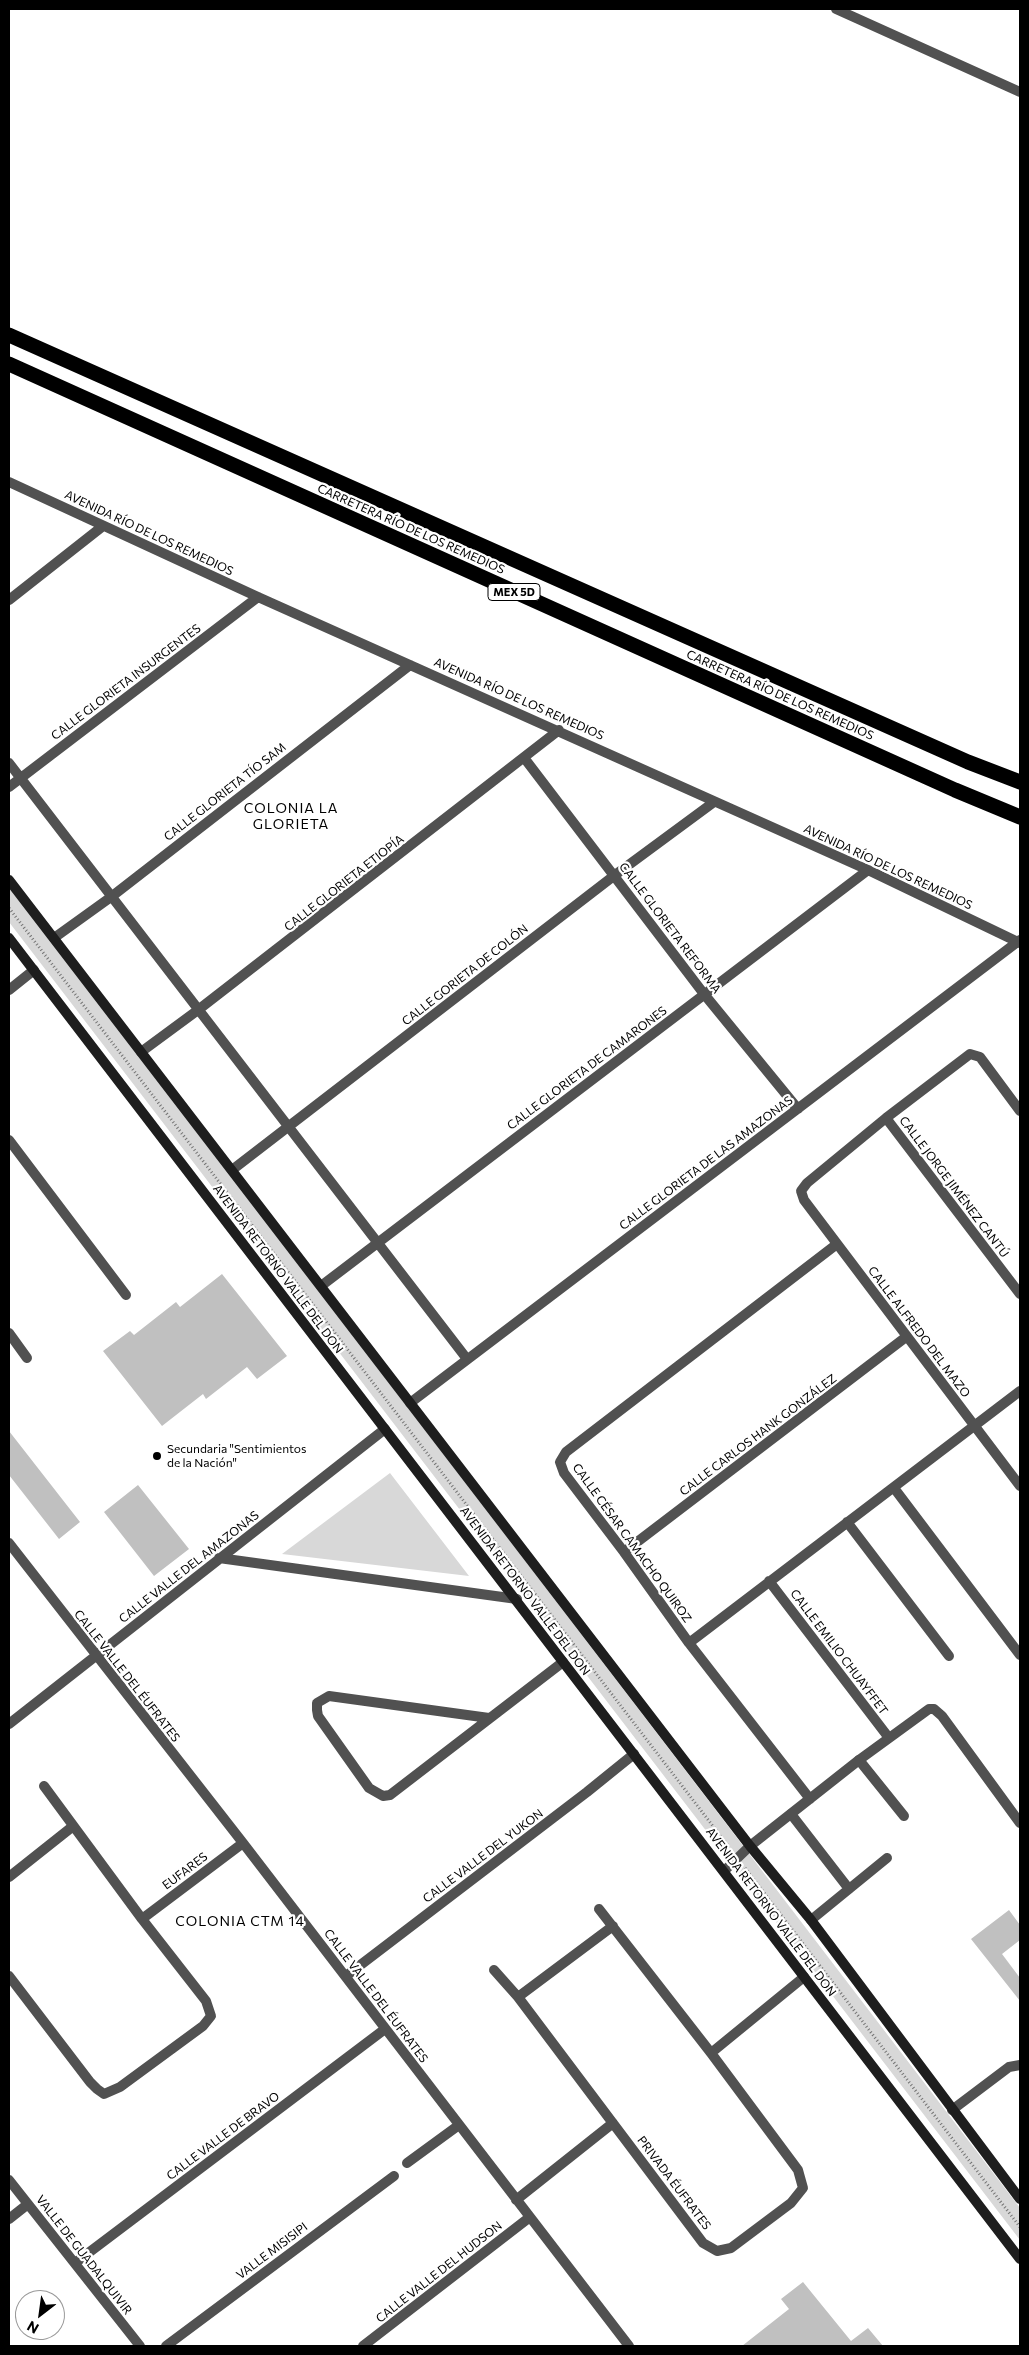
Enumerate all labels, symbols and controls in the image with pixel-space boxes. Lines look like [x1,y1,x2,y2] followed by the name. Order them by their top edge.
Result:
[315,481,507,577] street label: CARRETERA RÍO DE LOS REMEDIOS
[62,487,236,579] street label: AVENIDA RÍO DE LOS REMEDIOS
[488,584,540,600] road number: MEX 5D
[48,621,204,743] street label: CALLE GLORIETA INSURGENTES
[684,647,876,743] street label: CARRETERA RÍO DE LOS REMEDIOS
[432,655,606,743] street label: AVENIDA RÍO DE LOS REMEDIOS
[161,740,289,844] street label: CALLE GLORIETA TÍO SAM
[242,800,340,832] district label: COLONIA LA GLORIETA
[801,821,975,913] street label: AVENIDA RÍO DE LOS REMEDIOS
[281,832,407,934] street label: CALLE GLORIETA ETIOPÍA
[616,860,724,996] street label: CALLE GLORIETA REFORMA
[399,921,531,1029] street label: CALLE GORIETA DE COLÓN
[504,1003,670,1133] street label: CALLE GLORIETA DE CAMARONES
[616,1093,796,1233] street label: CALLE GLORIETA DE LAS AMAZONAS
[896,1114,1012,1260] street label: CALLE JORGE JIMÉNEZ CANTÚ
[210,1182,346,1356] street label: AVENIDA RETORNO VALLE DEL DON
[865,1264,973,1400] street label: CALLE ALFREDO DEL MAZO
[677,1371,839,1499] street label: CALLE CARLOS HANK GONZÁLEZ
[167,1442,306,1470] place label: Secundaria "Sentimientos de la Nación"
[151,1450,163,1462] marker: Secundaria "Sentimientos de la Nación"
[569,1461,695,1625] street label: CALLE CÉSAR CAMACHO QUIROZ
[457,1504,593,1678] street label: AVENIDA RETORNO VALLE DEL DON
[116,1508,262,1626] street label: CALLE VALLE DEL AMAZONAS
[787,1586,891,1718] street label: CALLE EMILIO CHUAYFFET
[71,1607,183,1745] street label: CALLE VALLE DEL ÉUFRATES
[420,1806,546,1906] street label: CALLE VALLE DEL YUKON
[703,1825,839,1999] street label: AVENIDA RETORNO VALLE DEL DON
[160,1849,210,1893] street label: EUFARES
[173,1913,307,1929] district label: COLONIA CTM 14
[321,1926,431,2066] street label: CALLE VALLE DEL ÉUFRATES
[164,2089,282,2183] street label: CALLE VALLE DE BRAVO
[634,2133,714,2233] street label: PRIVADA ÉUFRATES
[33,2192,135,2318] street label: VALLE DE GUADALQUIVIR
[373,2218,505,2326] street label: CALLE VALLE DEL HUDSON
[234,2220,310,2282] street label: VALLE MISISIPI
[15,2290,65,2340] north arrow
[24,2318,42,2338] text: N

